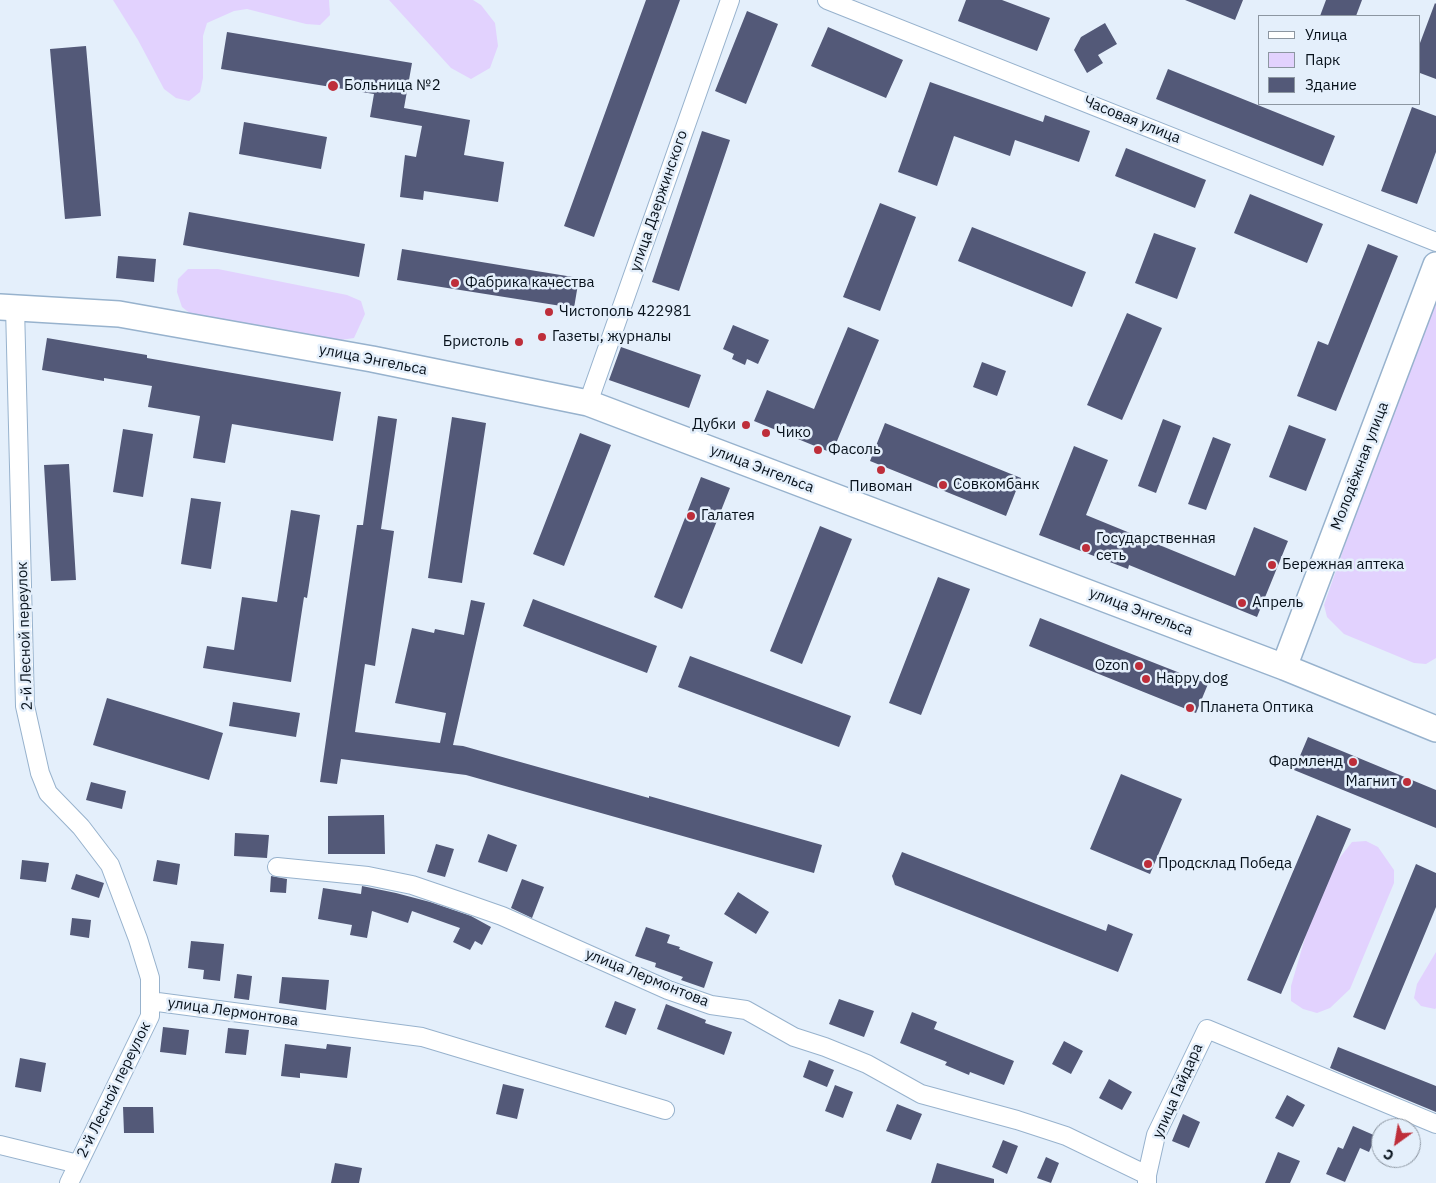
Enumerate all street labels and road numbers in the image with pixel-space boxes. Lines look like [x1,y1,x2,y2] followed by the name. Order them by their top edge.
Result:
[1081,92,1183,148] street label: Часовая улица
[626,128,692,274] street label: улица Дзержинского
[317,341,429,379] street label: улица Энгельса
[1327,399,1393,533] street label: Молодёжная улица
[708,441,816,497] street label: улица Энгельса
[13,561,37,711] street label: 2-й Лесной переулок
[1087,584,1195,640] street label: улица Энгельса
[583,945,711,1011] street label: улица Лермонтова
[167,994,299,1030] street label: улица Лермонтова
[73,1019,155,1161] street label: 2-й Лесной переулок
[1149,1041,1207,1141] street label: улица Гайдара

